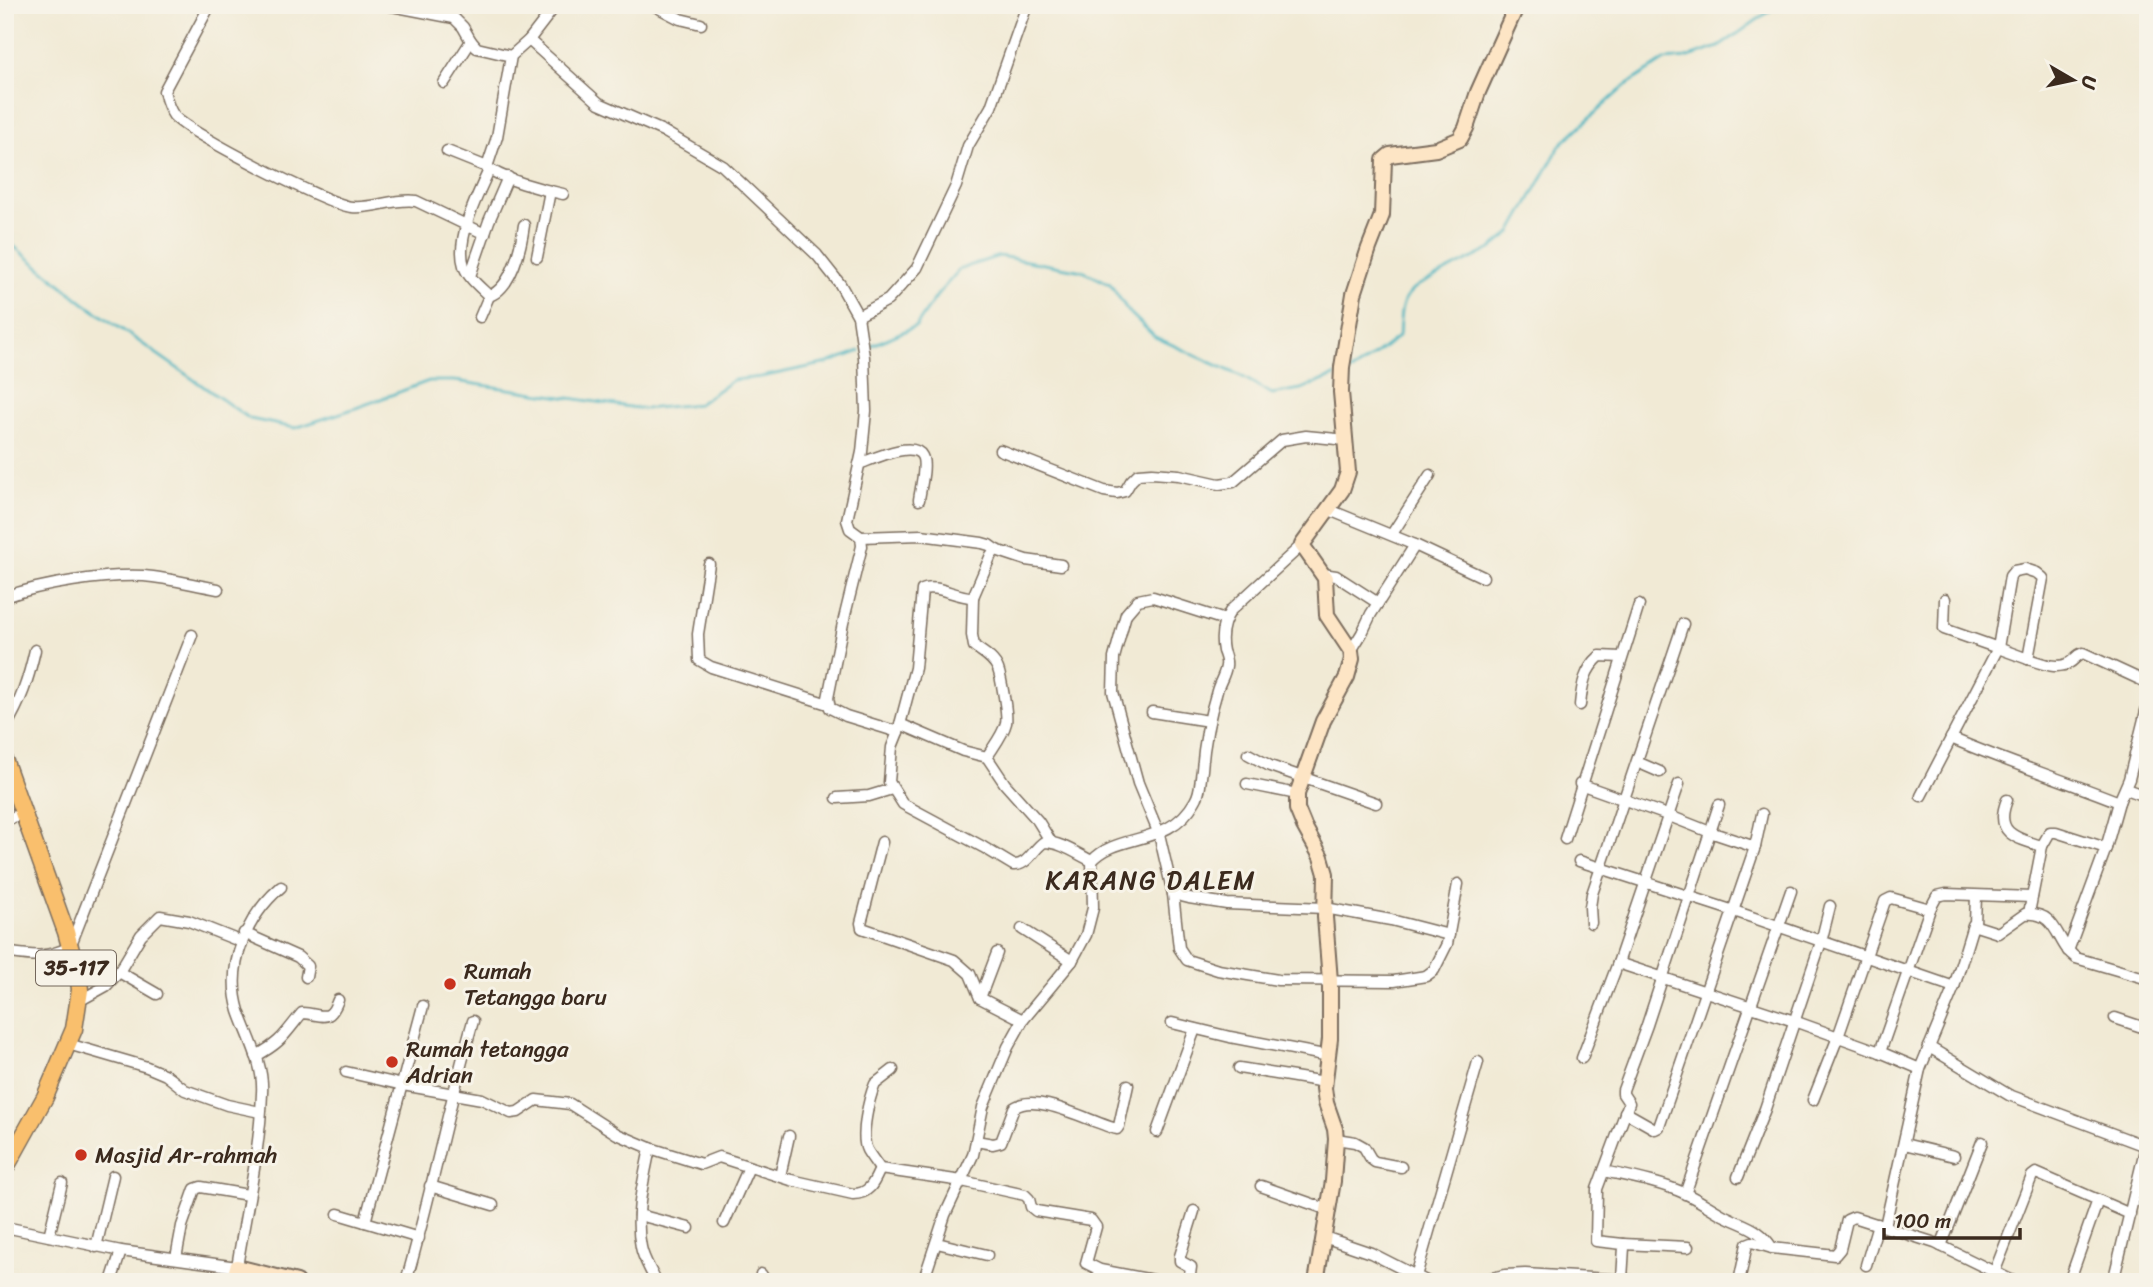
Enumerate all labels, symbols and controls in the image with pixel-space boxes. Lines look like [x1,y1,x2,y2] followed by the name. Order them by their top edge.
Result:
[2038,46,2108,116] north arrow
[2072,74,2107,93] text: U
[1046,857,1256,903] district label: KARANG DALEM
[36,950,116,986] road number: 35-117
[464,951,608,1018] place label: Rumah Tetangga baru
[442,976,458,992] marker: Rumah Tetangga baru
[405,1029,569,1096] place label: Rumah tetangga Adrian
[384,1054,400,1070] marker: Rumah tetangga Adrian
[95,1135,277,1176] place label: Masjid Ar-rahmah
[73,1147,89,1163] marker: Masjid Ar-rahmah
[1884,1196,2020,1240] scale bar
[1894,1202,1951,1240] text: 100 m

